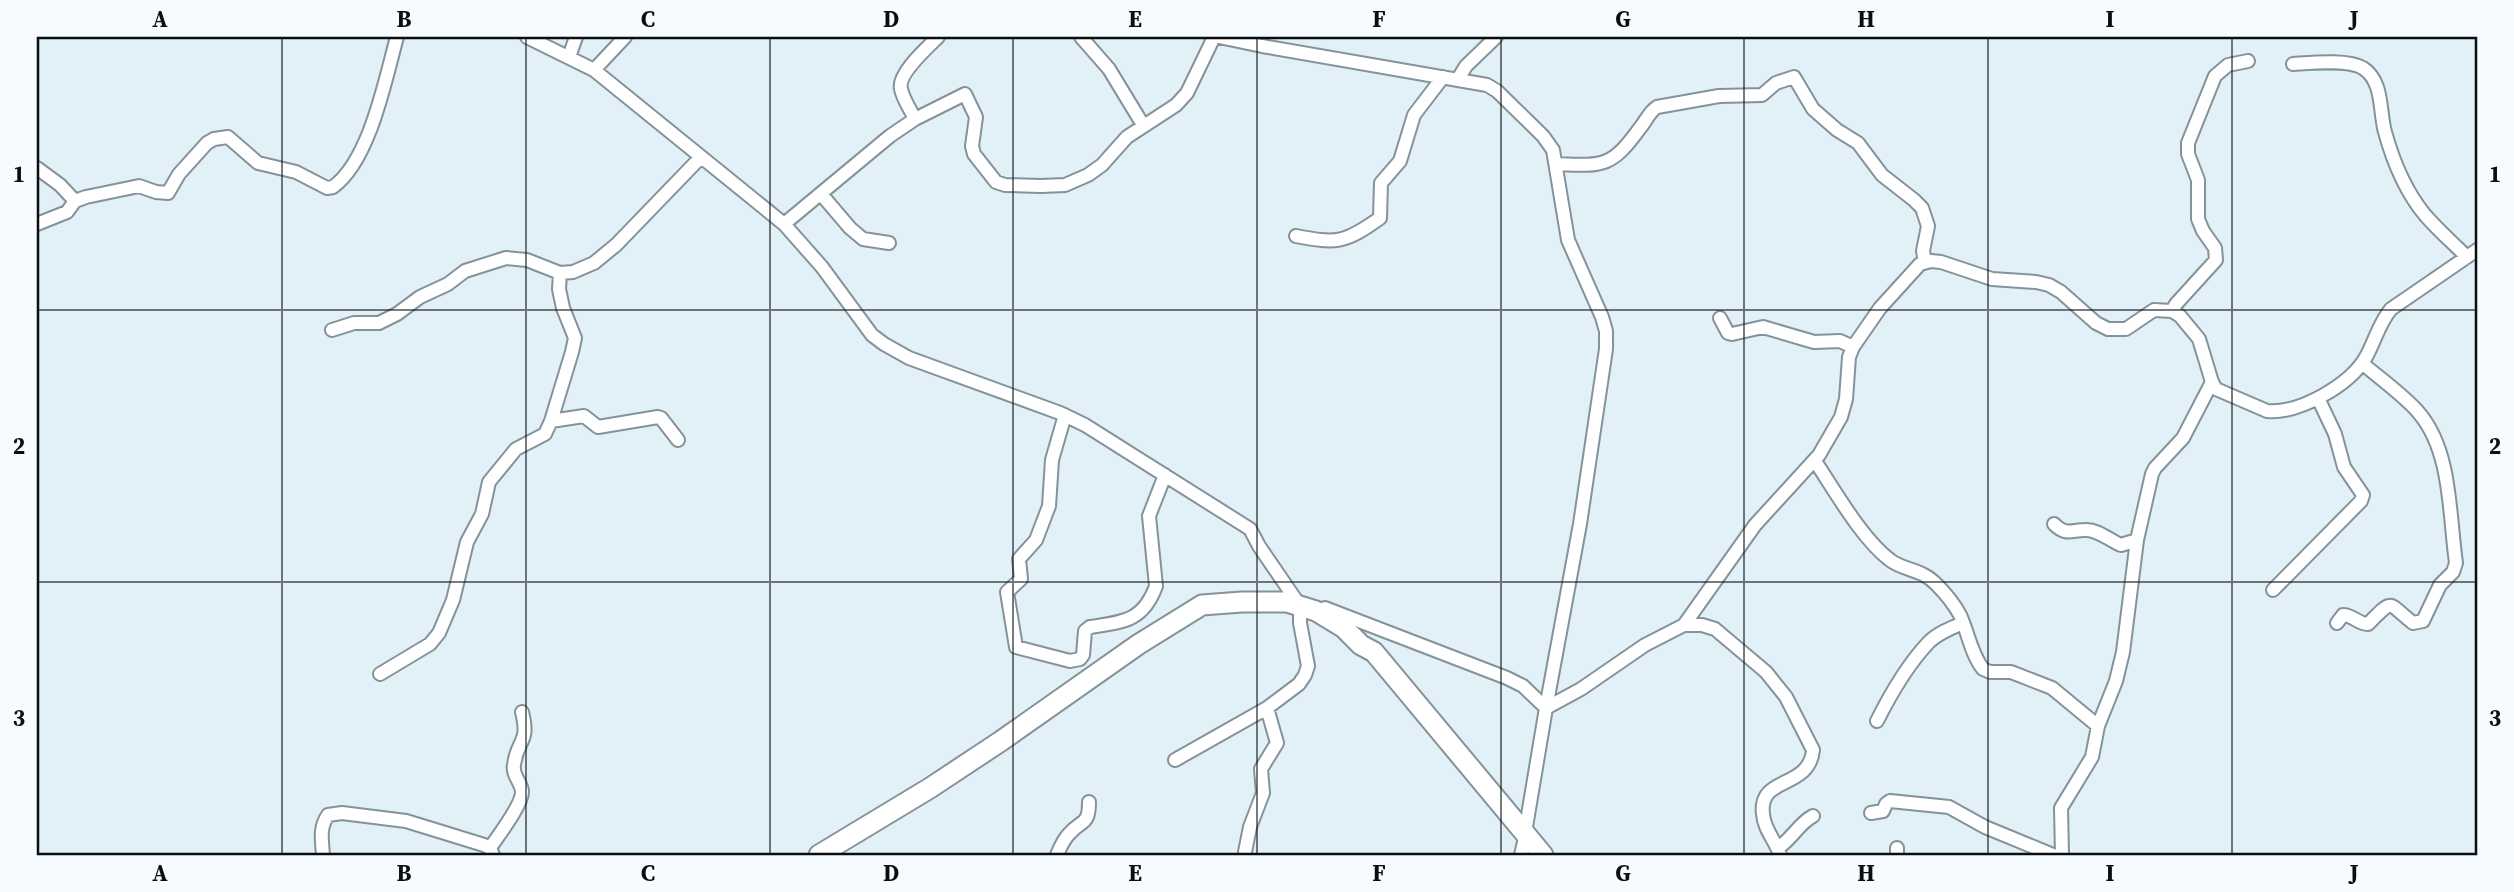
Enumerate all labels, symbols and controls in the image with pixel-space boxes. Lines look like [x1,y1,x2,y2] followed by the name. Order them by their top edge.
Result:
[152,3,168,35] text: A
[397,3,412,35] text: B
[641,3,655,35] text: C
[883,3,899,35] text: D
[1128,3,1142,35] text: E
[1372,3,1386,35] text: F
[1615,3,1631,35] text: G
[1857,3,1875,35] text: H
[2106,3,2115,35] text: I
[2347,3,2359,35] text: J
[13,158,25,190] text: 1
[2489,158,2501,190] text: 1
[13,430,25,462] text: 2
[2489,430,2501,462] text: 2
[13,702,25,734] text: 3
[2489,702,2501,734] text: 3
[152,857,168,889] text: A
[397,857,412,889] text: B
[641,857,655,889] text: C
[883,857,899,889] text: D
[1128,857,1142,889] text: E
[1372,857,1386,889] text: F
[1615,857,1631,889] text: G
[1857,857,1875,889] text: H
[2106,857,2115,889] text: I
[2347,857,2359,889] text: J

